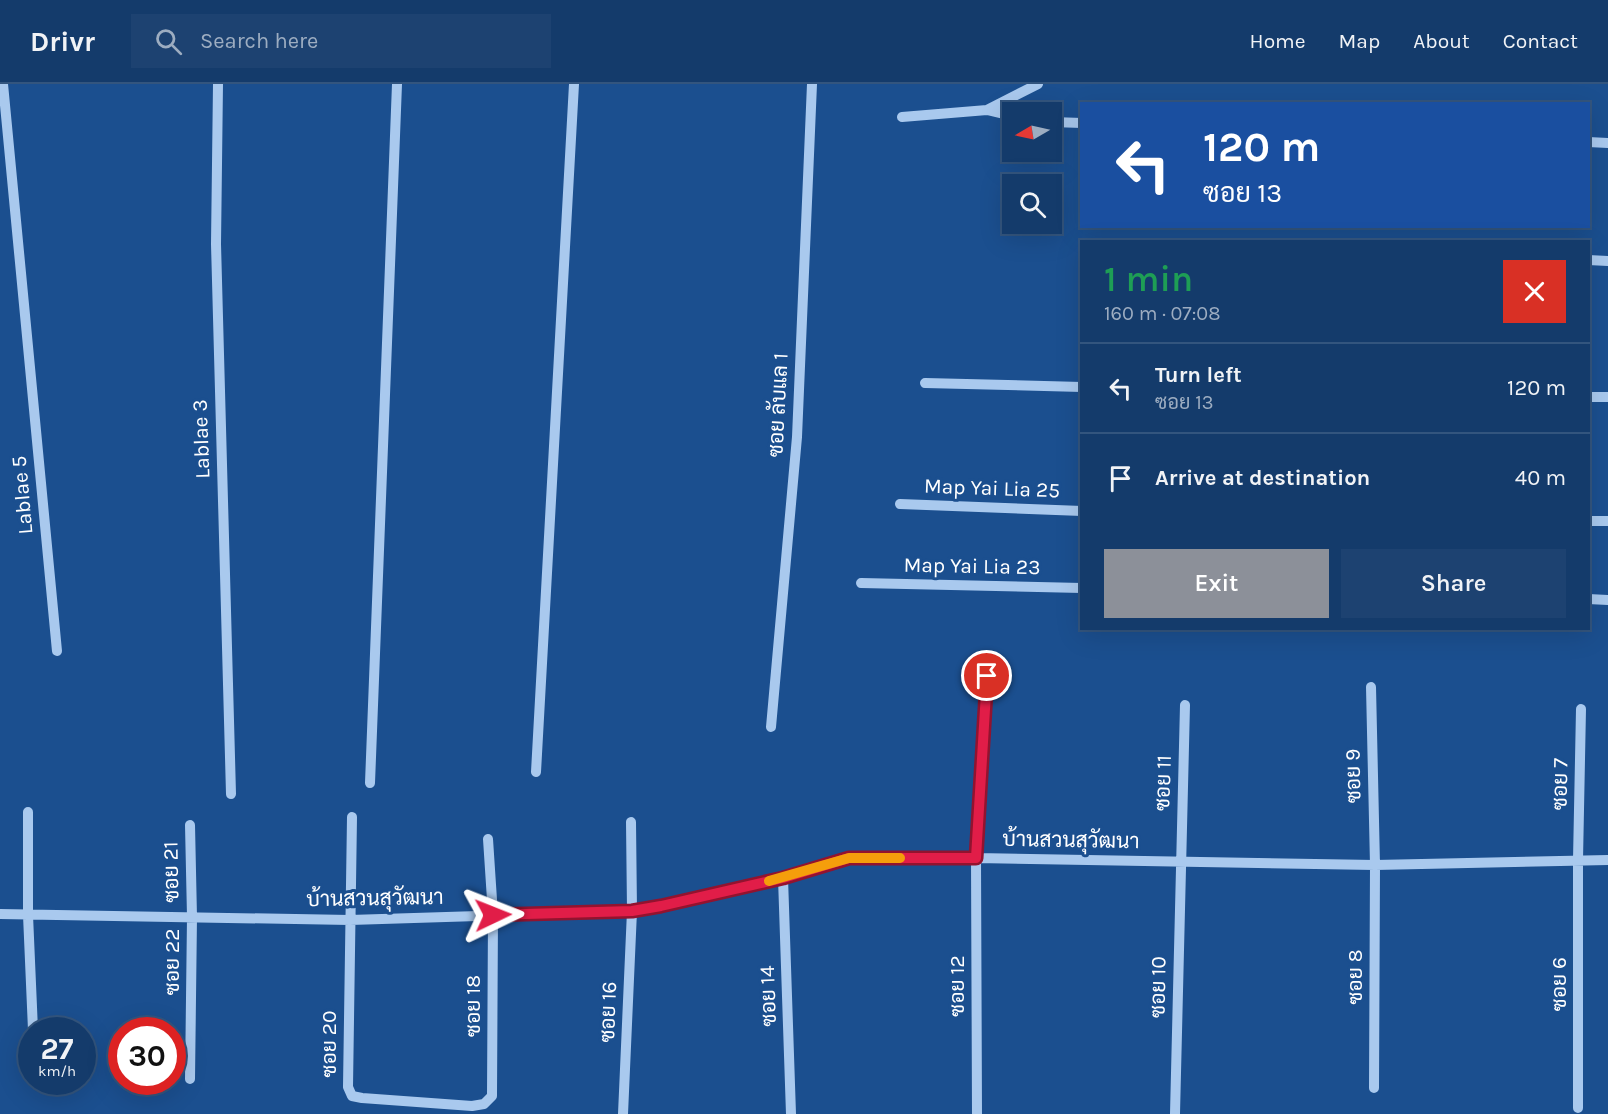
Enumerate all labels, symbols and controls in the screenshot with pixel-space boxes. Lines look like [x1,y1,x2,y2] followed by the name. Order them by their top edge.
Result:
[131,14,551,68] search box
[30,25,95,58] text: Drivr
[152,25,185,58] icon: search
[200,28,318,54] text: Search here
[1250,29,1306,53] text: Home
[1339,29,1380,53] text: Map
[1413,29,1470,53] text: About
[1503,29,1578,53] text: Contact
[1002,102,1062,162] north arrow
[1002,102,1062,234] map controls
[1203,122,1320,172] text: 120 m
[1104,126,1182,204] icon: left
[1002,174,1062,234] button: search
[1203,177,1282,209] text: ซอย 13
[1104,258,1193,300] text: 1 min
[1503,260,1566,323] button: close
[1104,302,1221,325] text: 160 m · 07:08
[763,352,793,458] street label: ซอย ลับแล 1
[1155,362,1242,388] text: Turn left
[1104,372,1137,405] icon: left
[1507,375,1566,401] text: 120 m
[1155,391,1214,414] text: ซอย 13
[188,399,214,479] street label: Lablae 3
[7,455,37,535] street label: Lablae 5
[1104,462,1137,495] icon: arrive
[1155,465,1370,491] text: Arrive at destination
[1515,465,1566,491] text: 40 m
[923,474,1061,502] street label: Map Yai Lia 25
[1104,549,1329,618] button: Exit
[1341,549,1566,618] button: Share
[903,553,1041,579] street label: Map Yai Lia 23
[961,650,1012,701] pin
[970,659,1003,692] icon: arrive
[1341,749,1365,803] street label: ซอย 9
[1150,755,1176,811] street label: ซอย 11
[1548,758,1572,810] street label: ซอย 7
[1002,827,1140,855] street label: บ้านสวนสุวัฒนา
[158,841,184,903] street label: ซอย 21
[461,883,525,947] position arrow
[306,885,444,913] street label: บ้านสวนสุวัฒนา
[160,929,184,995] street label: ซอย 22
[1343,949,1367,1005] street label: ซอย 8
[945,955,969,1017] street label: ซอย 12
[1145,956,1171,1018] street label: ซอย 10
[1547,957,1571,1011] street label: ซอย 6
[755,965,781,1027] street label: ซอย 14
[461,975,485,1037] street label: ซอย 18
[595,981,621,1043] street label: ซอย 16
[317,1011,341,1077] street label: ซอย 20
[108,1017,186,1095] speed limit sign: 30
[40,1031,74,1067] text: 27
[38,1062,76,1080] text: km/h

